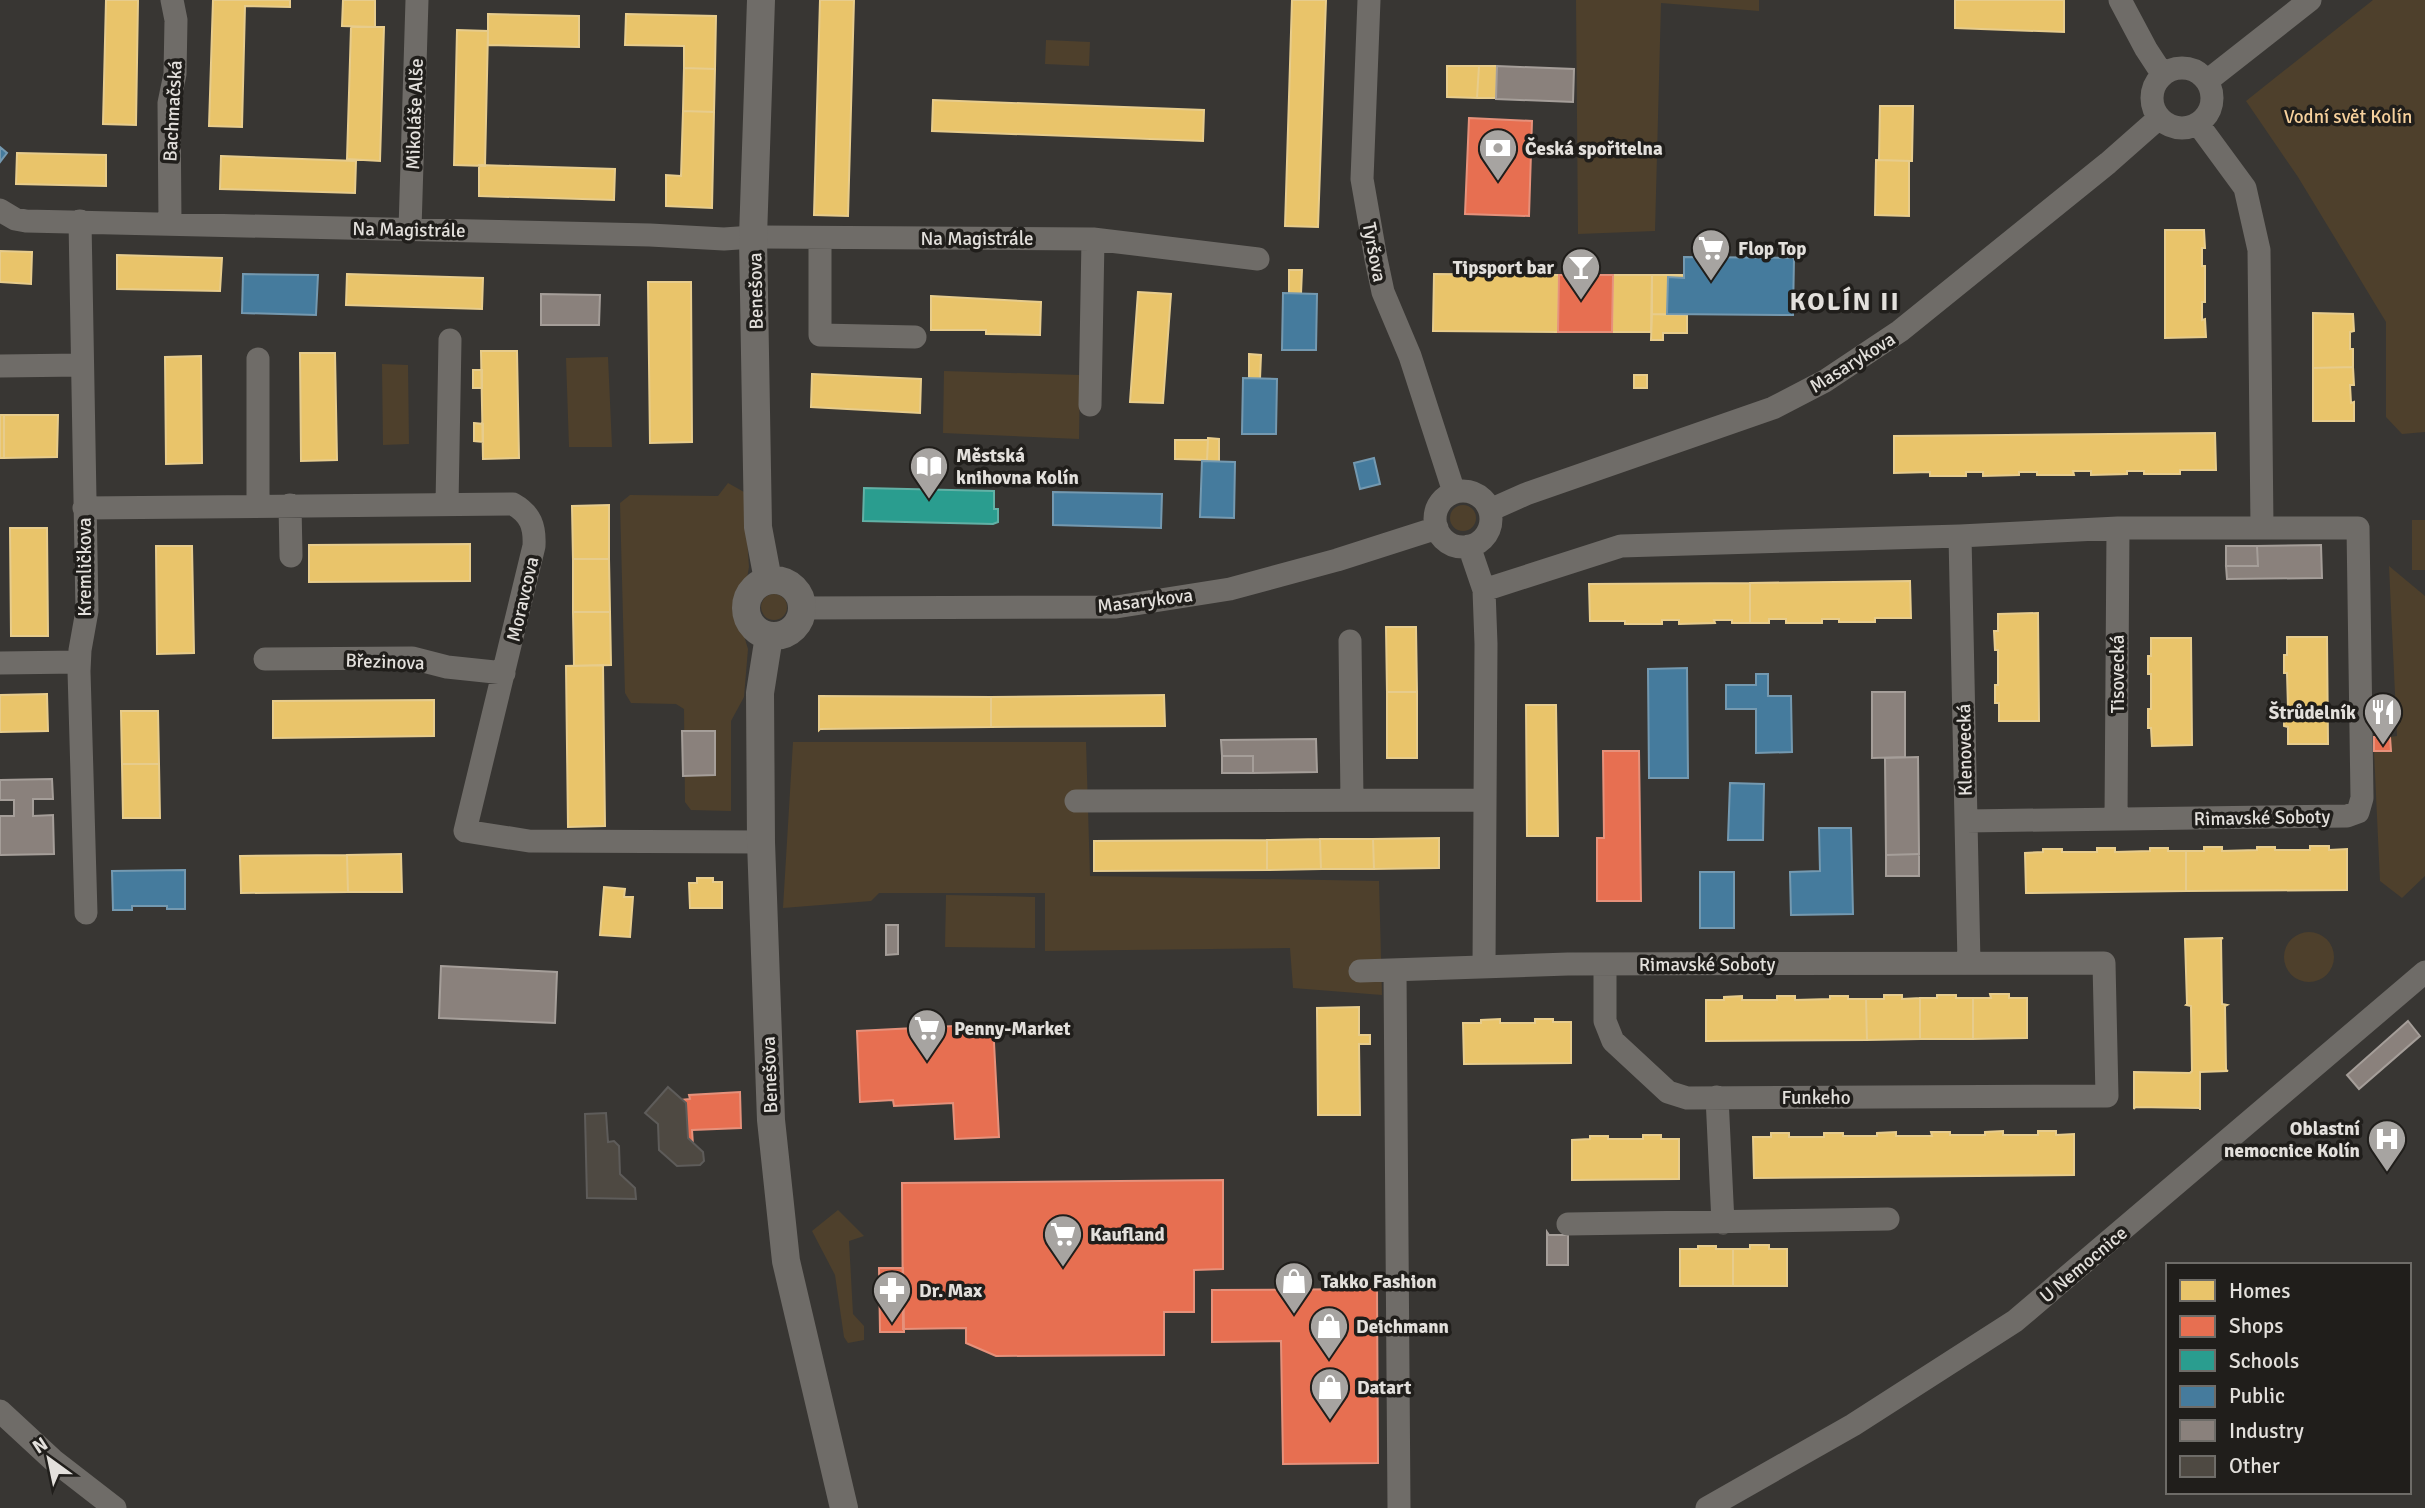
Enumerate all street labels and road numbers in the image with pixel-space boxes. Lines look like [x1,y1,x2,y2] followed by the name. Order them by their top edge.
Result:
[401,58,429,170] street label: Mikoláše Alše
[158,60,188,162] street label: Bachmačská
[352,217,466,243] street label: Na Magistrále
[1357,220,1392,284] street label: Tyršova
[920,227,1034,251] street label: Na Magistrále
[743,252,769,330] street label: Benešova
[1805,327,1900,399] street label: Masarykova
[73,517,97,617] street label: Kremličkova
[502,554,544,644] street label: Moravcova
[1096,583,1194,619] street label: Masarykova
[2106,635,2130,713] street label: Tisovecká
[345,649,425,675] street label: Březinova
[1952,704,1978,796] street label: Klenovecká
[2194,805,2331,831] street label: Rimavské Soboty
[1639,953,1775,977] street label: Rimavské Soboty
[757,1036,783,1114] street label: Benešova
[1781,1086,1851,1110] street label: Funkeho
[2035,1221,2132,1308] street label: U Nemocnice

